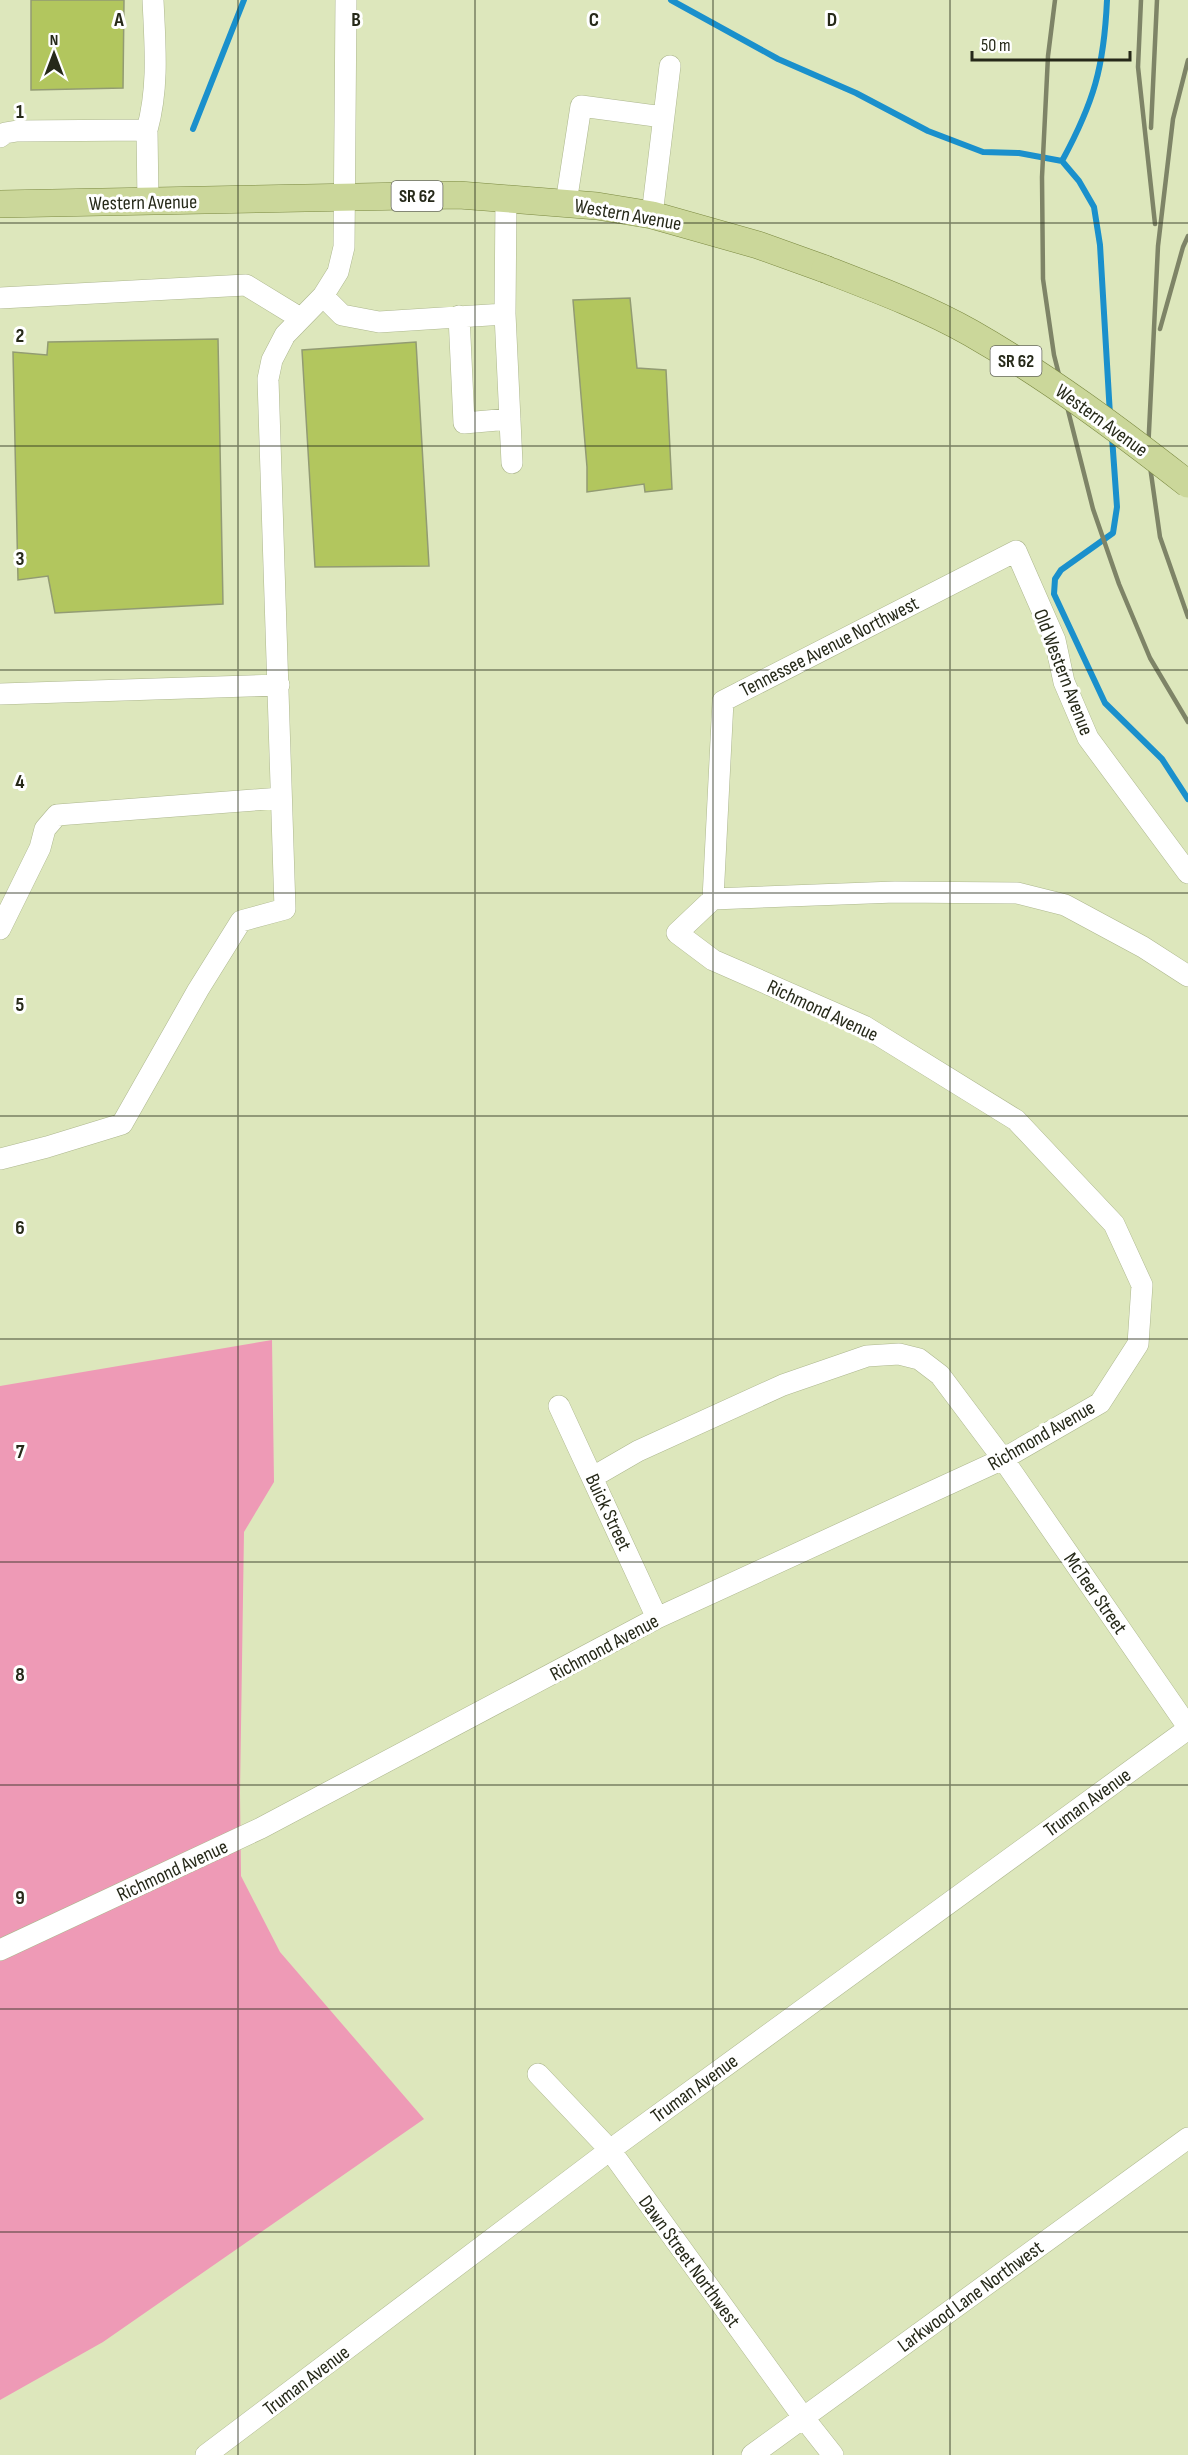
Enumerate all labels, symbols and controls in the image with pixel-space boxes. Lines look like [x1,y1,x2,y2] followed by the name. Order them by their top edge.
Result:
[113,8,124,32] text: A
[351,8,361,32] text: B
[589,8,599,32] text: C
[827,8,837,32] text: D
[24,24,84,84] north arrow
[972,24,1130,62] scale bar
[50,31,58,50] text: N
[981,35,1011,56] text: 50 m
[16,100,24,124] text: 1
[392,181,442,211] road number: SR 62
[89,190,197,216] street label: Western Avenue
[572,194,683,236] street label: Western Avenue
[16,324,24,348] text: 2
[990,346,1042,376] road number: SR 62
[1051,379,1152,462] street label: Western Avenue
[16,547,25,571] text: 3
[736,591,923,702] street label: Tennessee Avenue Northwest
[1028,606,1098,739] street label: Old Western Avenue
[15,770,25,794] text: 4
[763,975,882,1047] street label: Richmond Avenue
[16,993,25,1017] text: 5
[15,1216,25,1240] text: 6
[984,1396,1099,1476] street label: Richmond Avenue
[16,1440,25,1464] text: 7
[580,1470,636,1555] street label: Buick Street
[1058,1548,1132,1639] street label: McTeer Street
[546,1609,663,1687] street label: Richmond Avenue
[15,1663,25,1687] text: 8
[1039,1763,1136,1842] street label: Truman Avenue
[113,1835,232,1907] street label: Richmond Avenue
[15,1886,25,1910] text: 9
[646,2049,743,2128] street label: Truman Avenue
[633,2191,745,2332] street label: Dawn Street Northwest
[893,2236,1048,2358] street label: Larkwood Lane Northwest
[259,2341,355,2421] street label: Truman Avenue

